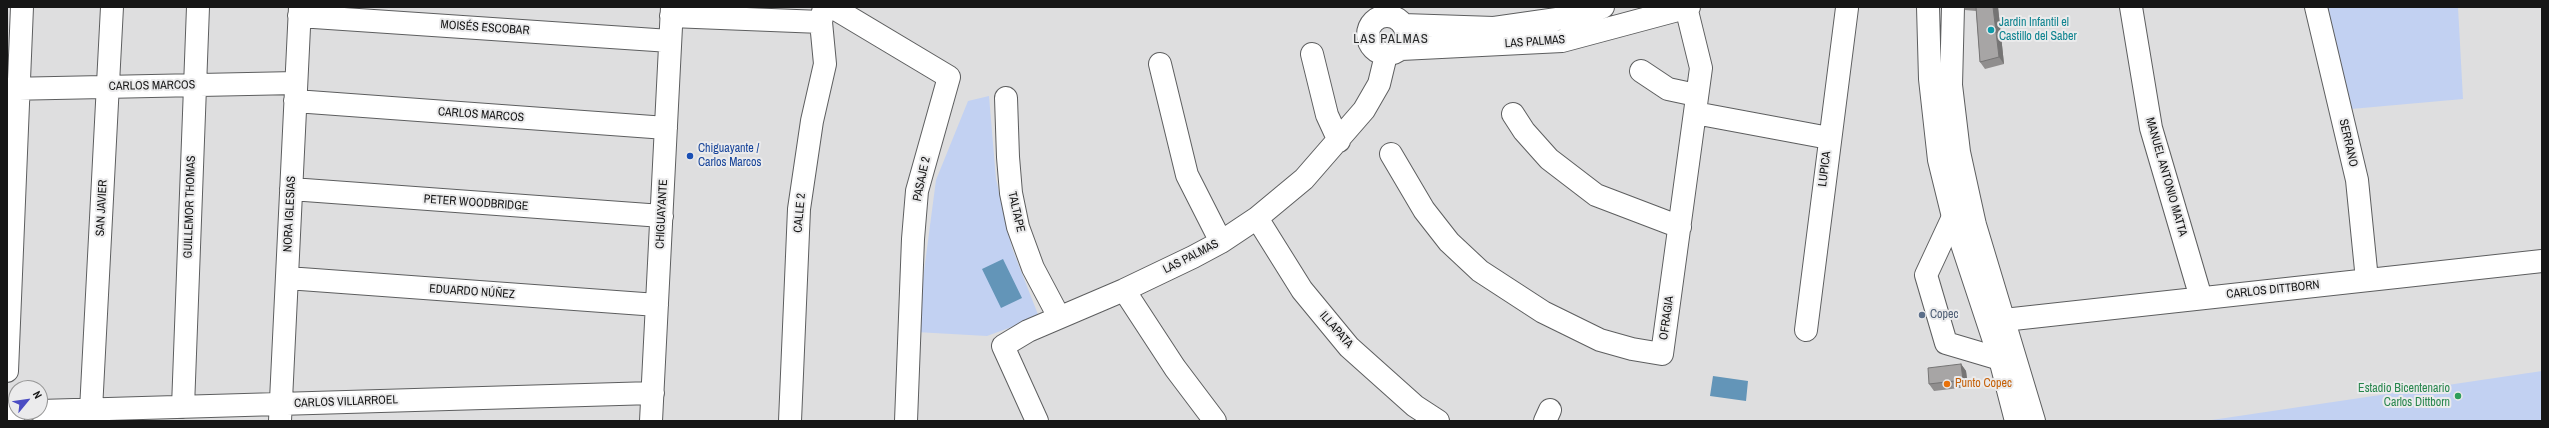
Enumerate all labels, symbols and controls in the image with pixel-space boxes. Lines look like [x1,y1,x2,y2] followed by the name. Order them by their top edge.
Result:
[1999,16,2077,44] place label: Jardin Infantil el Castillo del Saber
[440,18,530,38] street label: MOISÉS ESCOBAR
[1986,25,1996,35] marker: Jardin Infantil el Castillo del Saber
[1353,32,1429,48] district label: LAS PALMAS
[1504,33,1566,51] street label: LAS PALMAS
[109,78,195,94] street label: CARLOS MARCOS
[437,105,525,125] street label: CARLOS MARCOS
[2142,116,2190,238] street label: MANUEL ANTONIO MATTA
[2336,118,2360,168] street label: SERRANO
[698,142,761,170] place label: Chiguayante / Carlos Marcos
[1816,150,1834,188] street label: LUPICA
[685,151,695,161] marker: Chiguayante / Carlos Marcos
[181,155,199,259] street label: GUILLEMOR THOMAS
[910,155,934,203] street label: PASAJE 2
[281,176,299,252] street label: NORA IGLESIAS
[93,179,111,237] street label: SAN JAVIER
[653,179,671,249] street label: CHIGUAYANTE
[1004,190,1028,234] street label: TALTAPE
[423,192,529,214] street label: PETER WOODBRIDGE
[791,193,809,233] street label: CALLE 2
[1161,237,1221,277] street label: LAS PALMAS
[2226,278,2320,302] street label: CARLOS DITTBORN
[429,282,515,302] street label: EDUARDO NÚÑEZ
[1657,295,1677,341] street label: OFRAGIA
[1930,308,1958,322] place label: Copec
[1316,309,1356,351] street label: ILLAPATA
[1917,310,1927,320] marker: Copec
[1955,377,2012,391] place label: Punto Copec
[1942,379,1952,389] marker: Punto Copec
[8,380,48,420] north arrow
[2358,382,2450,410] place label: Estadio Bicentenario Carlos Dittborn
[30,388,45,401] text: N
[2453,391,2463,401] marker: Estadio Bicentenario Carlos Dittborn
[294,393,398,411] street label: CARLOS VILLARROEL

